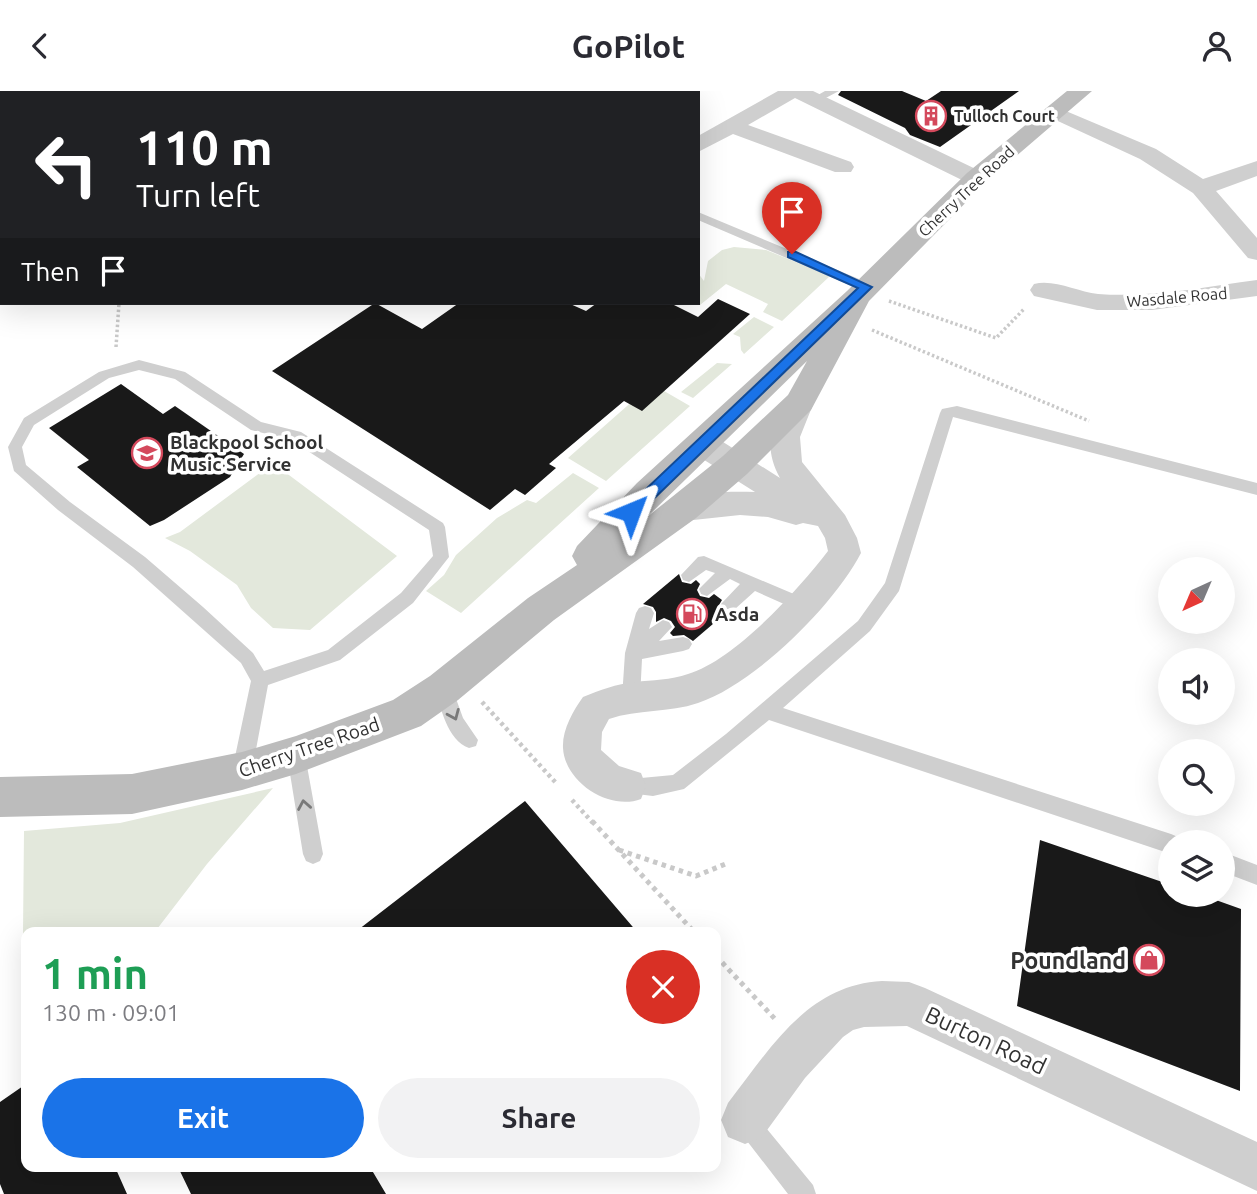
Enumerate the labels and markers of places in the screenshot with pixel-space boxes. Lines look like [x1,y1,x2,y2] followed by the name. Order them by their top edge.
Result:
[914,99,948,133] building icon: Tulloch Court
[954,107,1055,125] place label: Tulloch Court
[762,182,822,254] pin
[170,431,324,475] place label: Blackpool School Music Service
[130,436,164,470] school or university icon: Blackpool School Music Service
[675,597,709,631] fuel station icon: Asda
[715,603,759,625] place label: Asda
[1132,943,1166,977] shop icon: Poundland
[1010,948,1126,973] place label: Poundland

